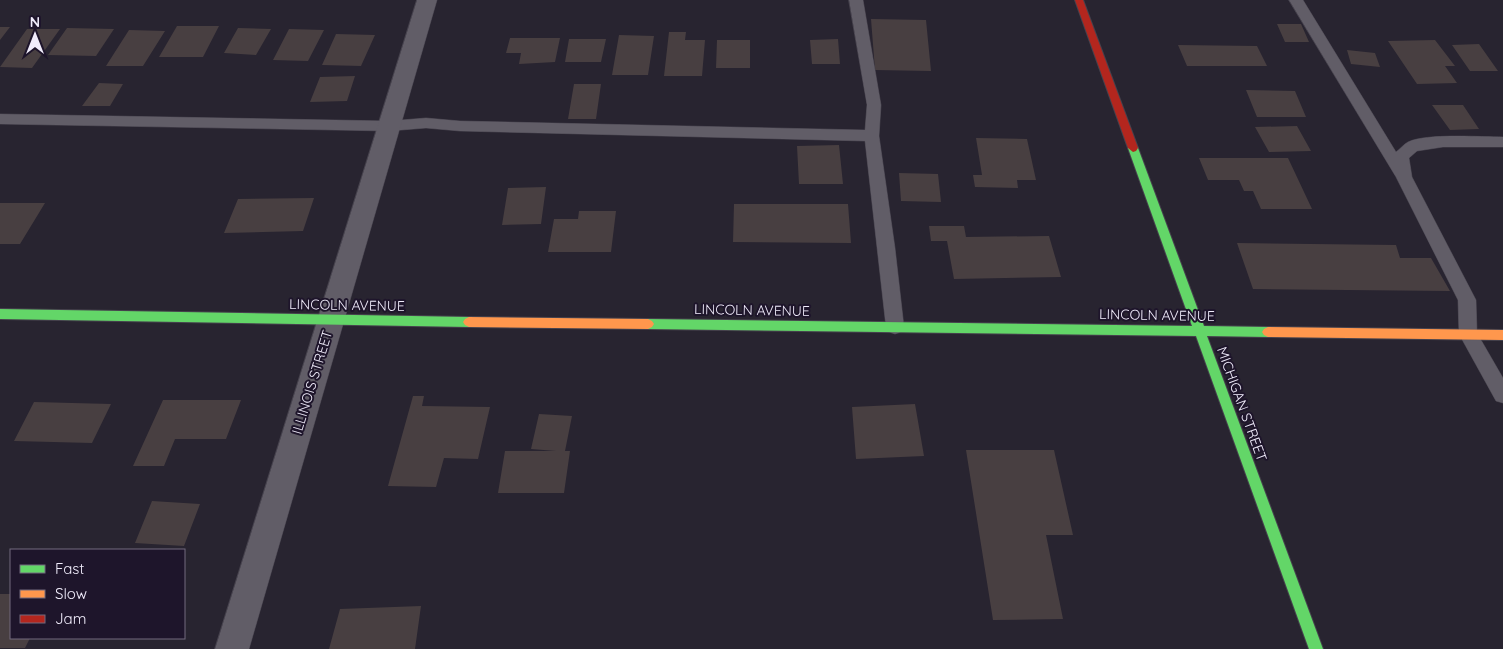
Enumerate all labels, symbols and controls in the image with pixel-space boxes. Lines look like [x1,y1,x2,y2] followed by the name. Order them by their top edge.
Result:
[10,10,60,60] north arrow
[30,13,40,31] text: N
[289,295,405,315] street label: LINCOLN AVENUE
[694,300,810,320] street label: LINCOLN AVENUE
[1099,305,1215,325] street label: LINCOLN AVENUE
[288,328,336,436] street label: ILLINOIS STREET
[1213,344,1271,464] street label: MICHIGAN STREET
[10,549,185,639] legend
[55,559,84,578] text: Fast
[55,584,87,603] text: Slow
[55,609,86,628] text: Jam

